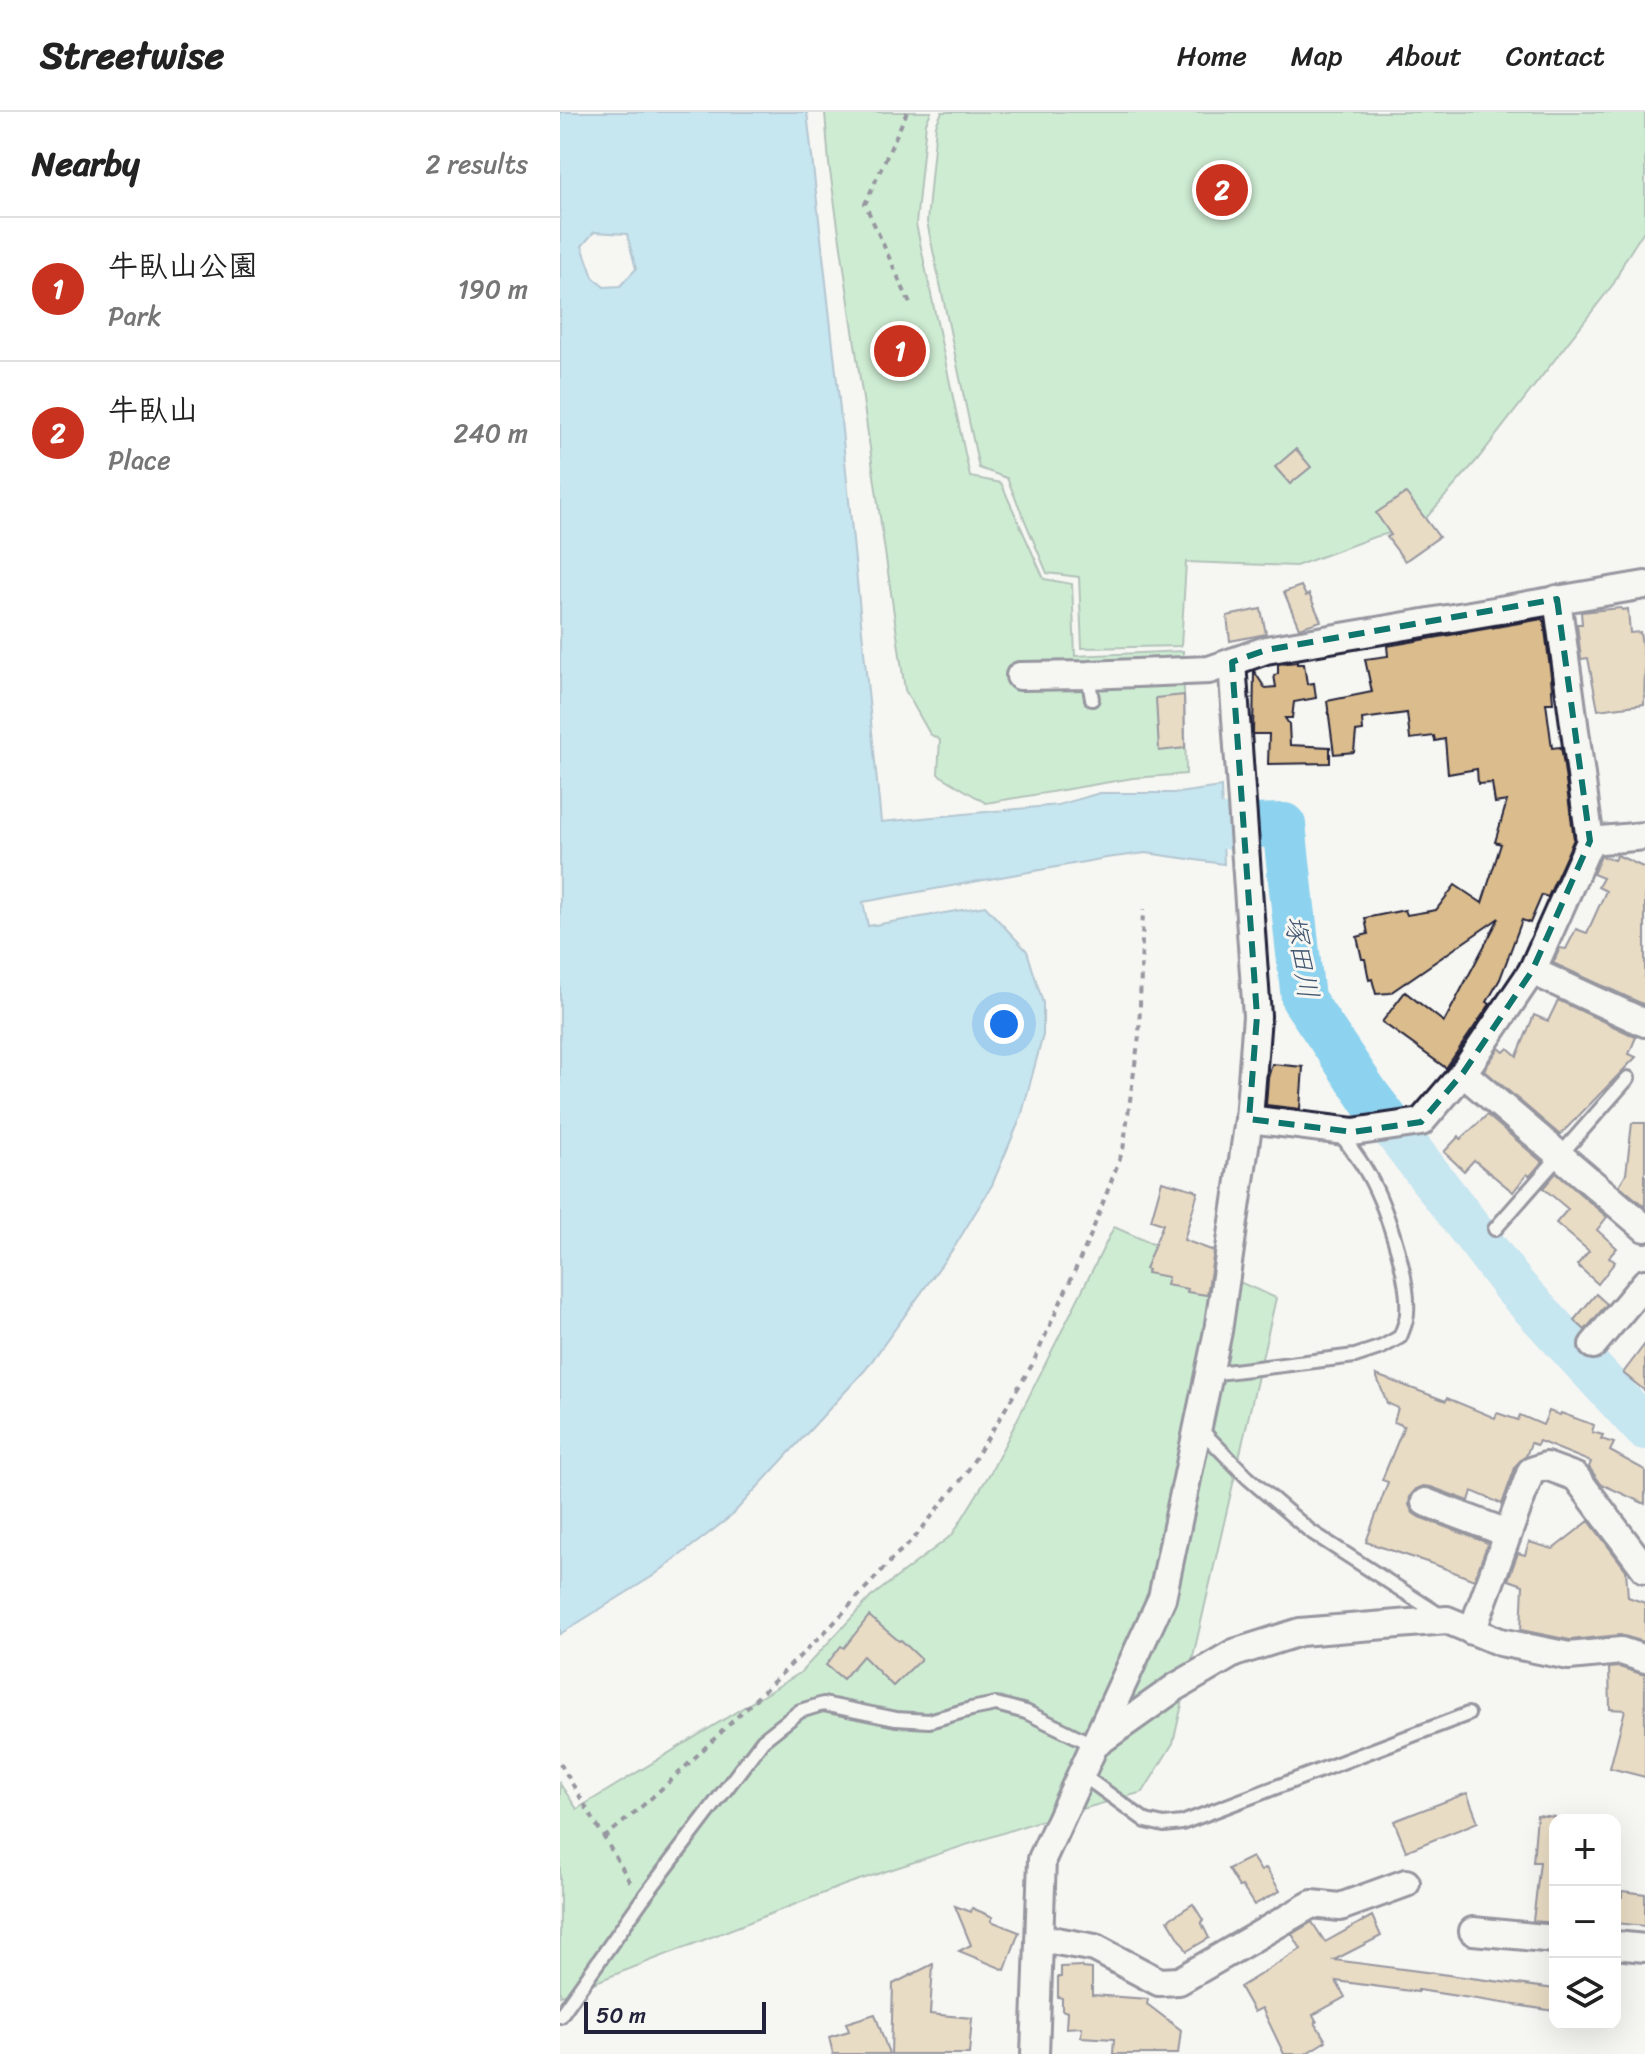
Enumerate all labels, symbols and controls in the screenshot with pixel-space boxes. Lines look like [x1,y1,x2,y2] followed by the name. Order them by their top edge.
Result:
[40,22,224,89] text: Streetwise
[1177,31,1247,80] text: Home
[1291,31,1342,80] text: Map
[1386,31,1462,80] text: About
[1506,31,1605,80] text: Contact
[32,134,140,194] text: Nearby
[426,141,528,187] text: 2 results
[1196,160,1248,220] pin: 2
[108,239,258,293] text: 牛臥山公園
[52,266,64,312] text: 1
[458,266,528,312] text: 190 m
[108,293,161,339] text: Park
[874,321,926,381] pin: 1
[108,383,198,437] text: 牛臥山
[50,410,66,456] text: 2
[454,410,528,456] text: 240 m
[108,437,171,483] text: Place
[1271,911,1333,1003] water label: 塚田川
[984,1004,1024,1044] your location
[1549,1814,1621,2030] map controls
[1549,1814,1621,1886] button: +
[1549,1886,1621,1958] button: −
[1549,1958,1621,2030] button: layers
[596,1996,646,2035] text: 50 m
[584,1998,766,2034] scale bar

